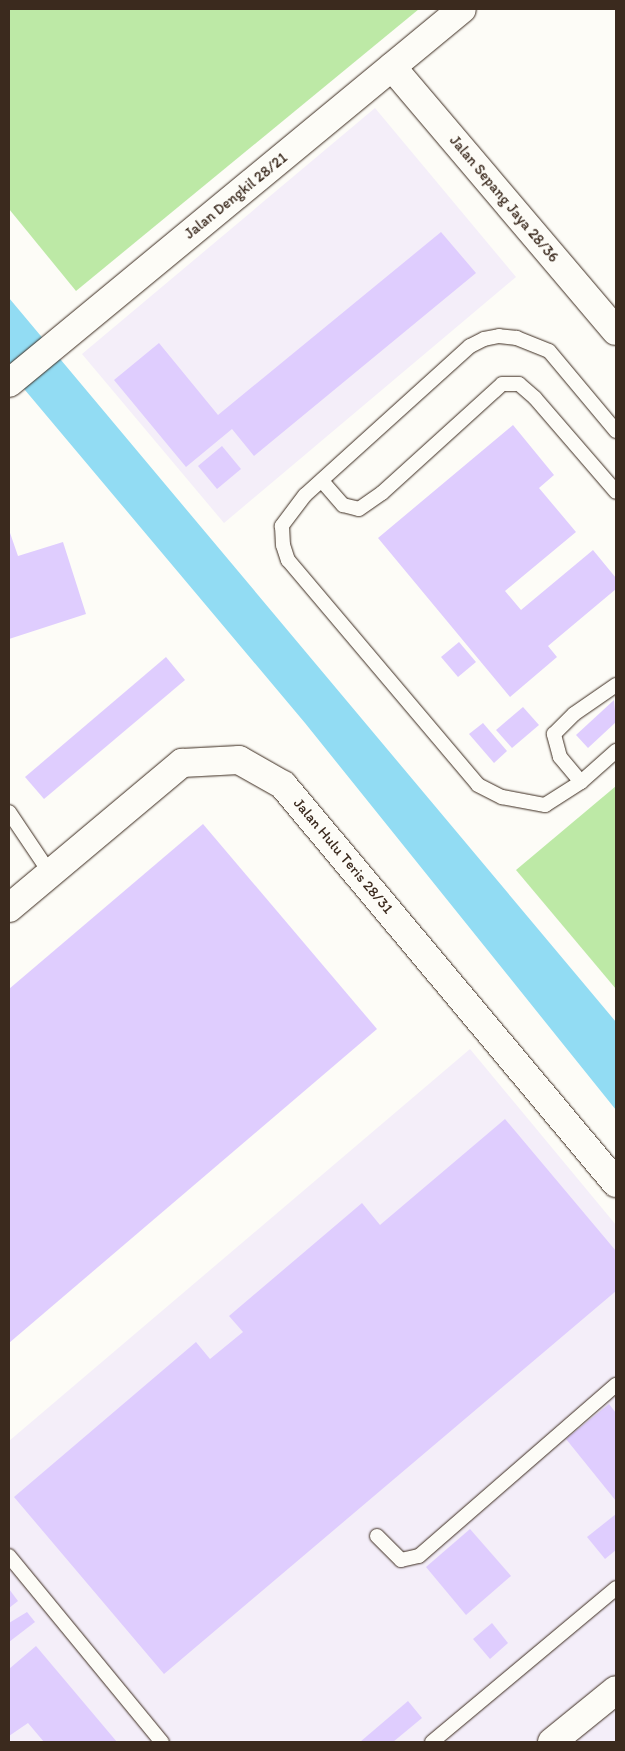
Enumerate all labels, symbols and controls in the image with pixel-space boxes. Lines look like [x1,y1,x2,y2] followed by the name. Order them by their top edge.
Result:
[446,132,562,266] street label: Jalan Sepang Jaya 28/36
[181,149,291,243] street label: Jalan Dengkil 28/21
[290,795,396,917] street label: Jalan Hulu Teris 28/31

